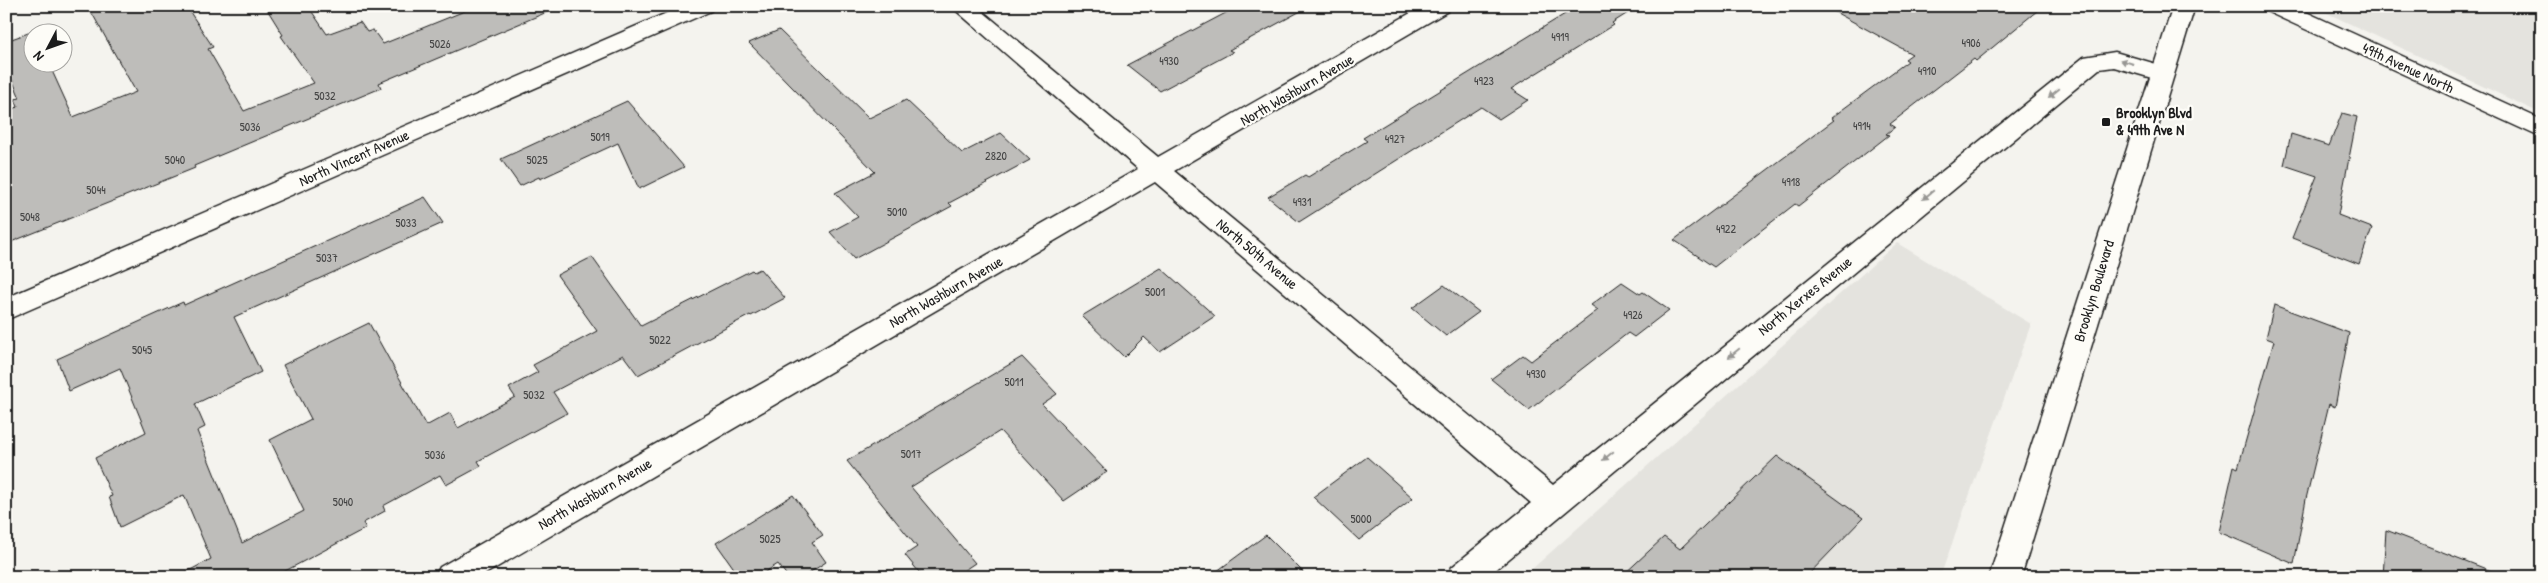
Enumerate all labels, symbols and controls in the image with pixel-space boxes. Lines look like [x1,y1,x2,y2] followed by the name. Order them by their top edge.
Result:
[22,22,72,72] north arrow
[1551,28,1569,45] house number: 4919
[1961,34,1981,51] house number: 4906
[430,35,451,52] house number: 5026
[2359,37,2457,98] street label: 49th Avenue North
[28,47,47,66] text: N
[1236,48,1358,131] street label: North Washburn Avenue
[1159,52,1179,69] house number: 4930
[2120,58,2135,66] one-way arrow
[1918,62,1936,79] house number: 4910
[1474,72,1494,89] house number: 4923
[314,87,336,104] house number: 5032
[2048,87,2061,98] one-way arrow
[2116,102,2192,140] place label: Brooklyn Blvd & 49th Ave N
[2100,116,2112,128] marker: Brooklyn Blvd & 49th Ave N
[1853,117,1871,134] house number: 4914
[240,118,261,135] house number: 5036
[295,124,412,191] street label: North Vincent Avenue
[590,128,610,145] house number: 5019
[1385,130,1405,147] house number: 4927
[985,147,1007,164] house number: 2820
[165,151,185,168] house number: 5040
[526,151,548,168] house number: 5025
[1782,173,1800,190] house number: 4918
[86,181,106,198] house number: 5044
[1922,190,1935,201] one-way arrow
[1293,193,1311,210] house number: 4931
[887,203,907,220] house number: 5010
[20,208,40,225] house number: 5048
[1212,213,1303,294] street label: North 50th Avenue
[395,214,417,231] house number: 5033
[1716,220,1736,237] house number: 4922
[2068,237,2119,344] street label: Brooklyn Boulevard
[316,249,338,266] house number: 5037
[885,250,1007,333] street label: North Washburn Avenue
[1753,251,1856,340] street label: North Xerxes Avenue
[1145,283,1165,300] house number: 5001
[1623,306,1643,323] house number: 4926
[649,331,671,348] house number: 5022
[132,341,152,358] house number: 5045
[1728,347,1741,358] one-way arrow
[1526,365,1546,382] house number: 4930
[1004,373,1024,390] house number: 5011
[523,386,545,403] house number: 5032
[901,445,921,462] house number: 5017
[425,446,446,463] house number: 5036
[1602,450,1615,461] one-way arrow
[534,452,656,535] street label: North Washburn Avenue
[333,493,353,510] house number: 5040
[1350,510,1372,527] house number: 5000
[759,530,781,547] house number: 5025

